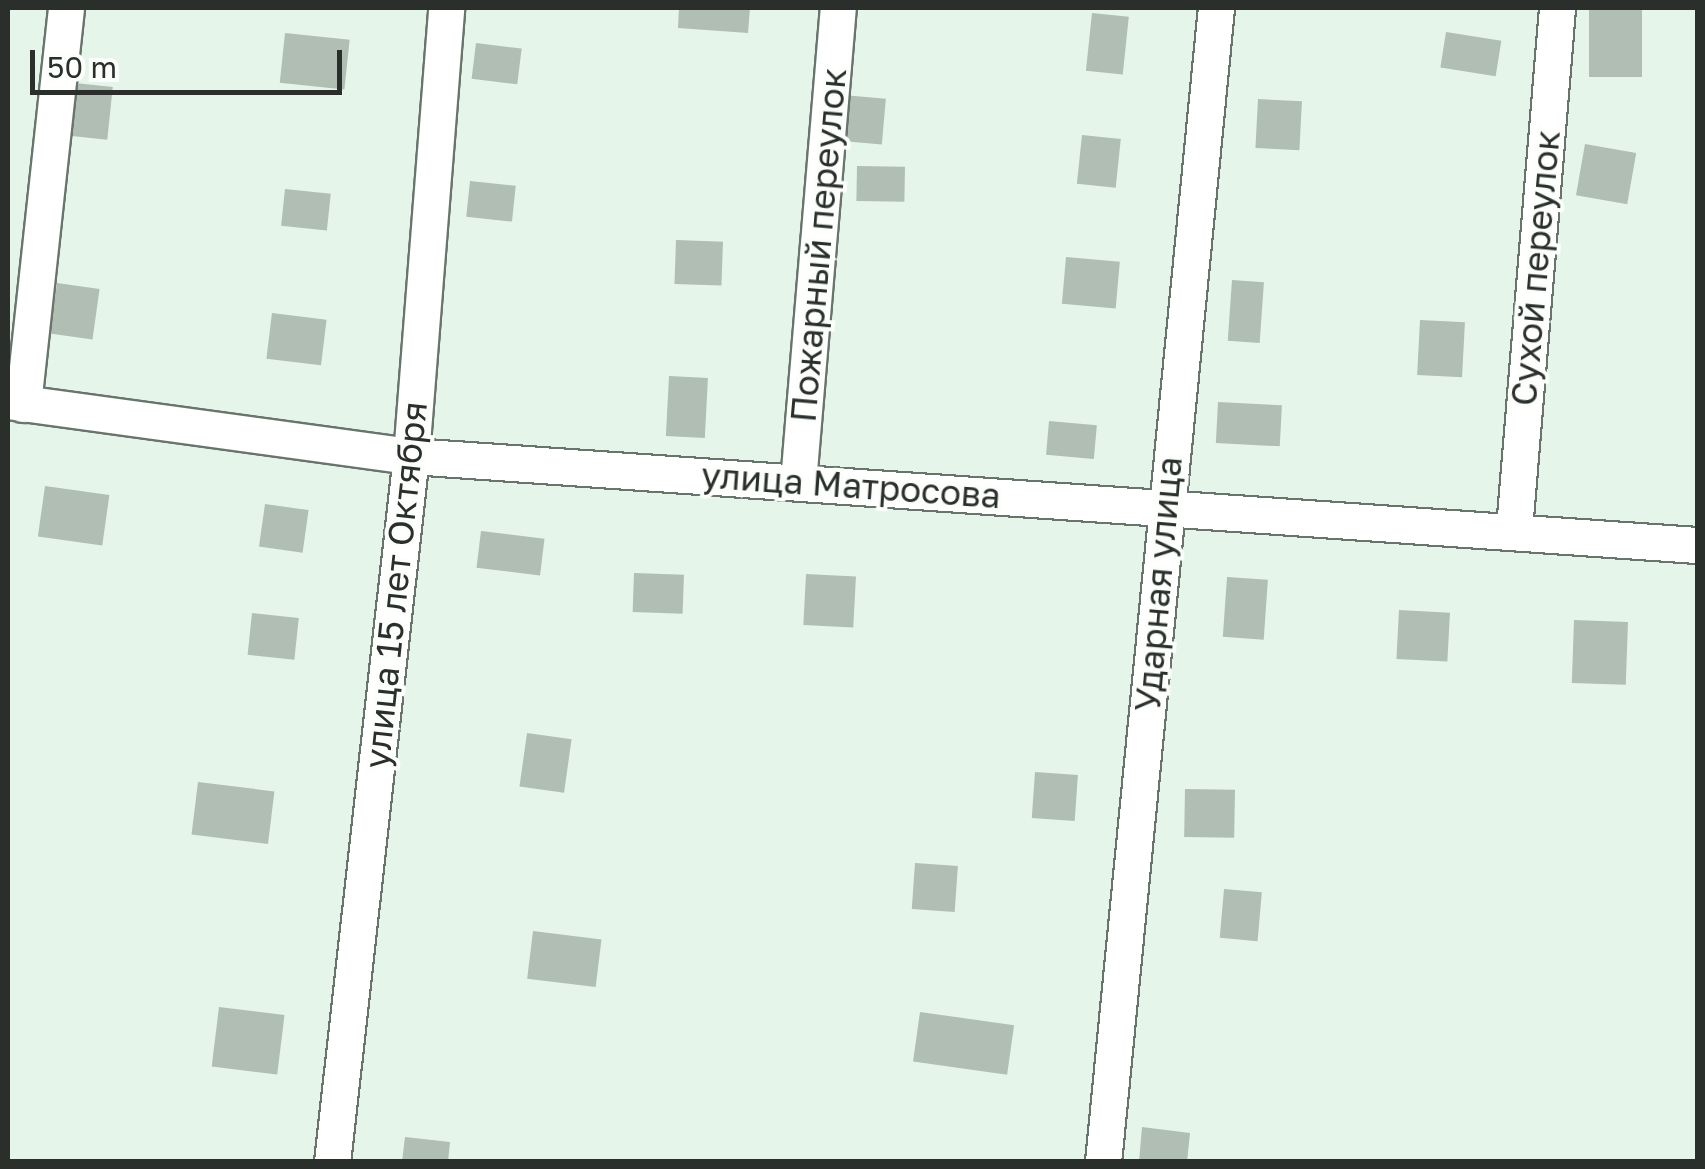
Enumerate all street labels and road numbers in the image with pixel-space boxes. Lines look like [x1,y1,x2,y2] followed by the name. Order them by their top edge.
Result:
[782,66,854,424] street label: Пожарный переулок
[1502,129,1568,407] street label: Сухой переулок
[355,399,435,771] street label: улица 15 лет Октября
[700,454,1002,516] street label: улица Матросова
[1126,455,1190,713] street label: Ударная улица

